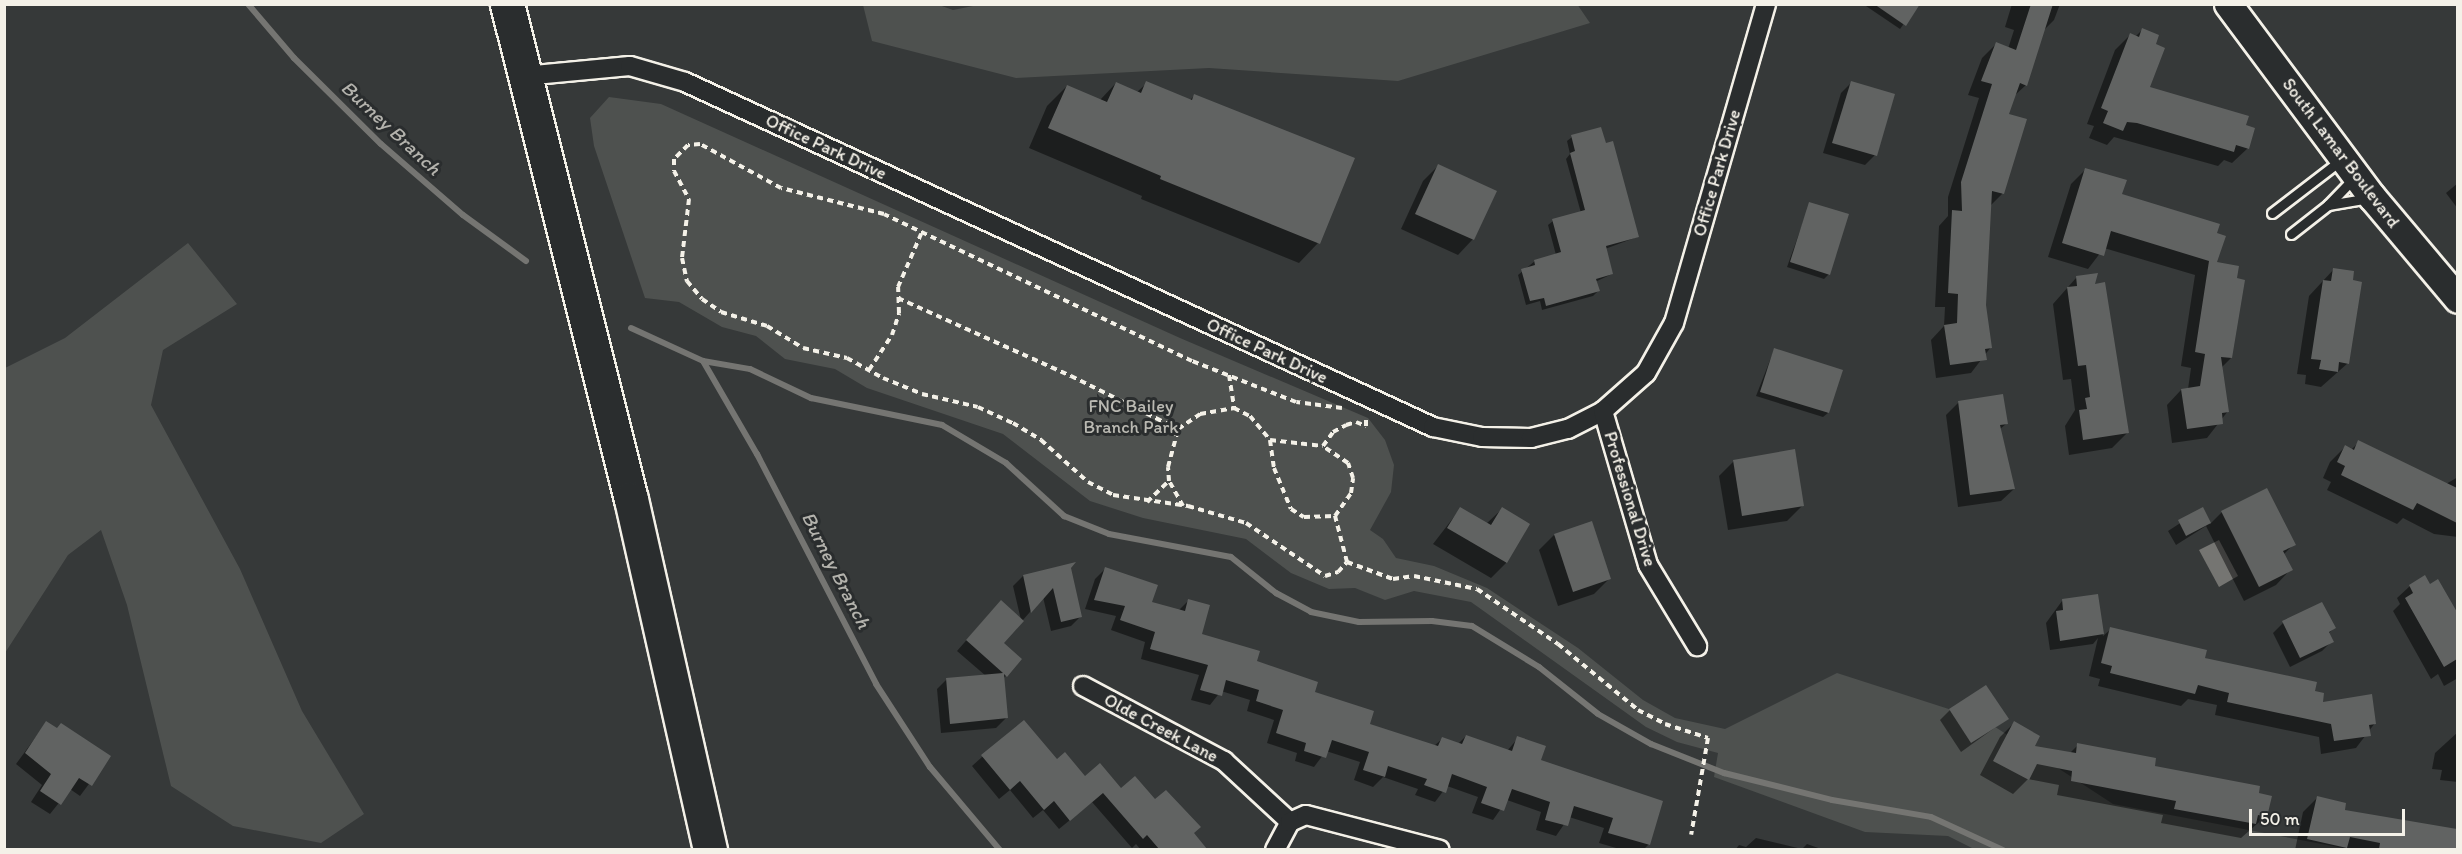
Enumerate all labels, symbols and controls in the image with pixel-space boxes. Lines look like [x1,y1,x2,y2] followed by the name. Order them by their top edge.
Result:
[2278,74,2404,232] street label: South Lamar Boulevard
[336,76,446,180] water label: Burney Branch
[1688,107,1746,239] street label: Office Park Drive
[762,109,890,185] street label: Office Park Drive
[1203,313,1331,389] street label: Office Park Drive
[1083,396,1179,438] park label: FNC Bailey Branch Park
[1599,429,1661,569] street label: Professional Drive
[796,507,876,633] water label: Burney Branch
[1100,689,1222,767] street label: Olde Creek Lane
[2252,797,2408,835] scale bar
[2260,808,2300,830] text: 50 m

